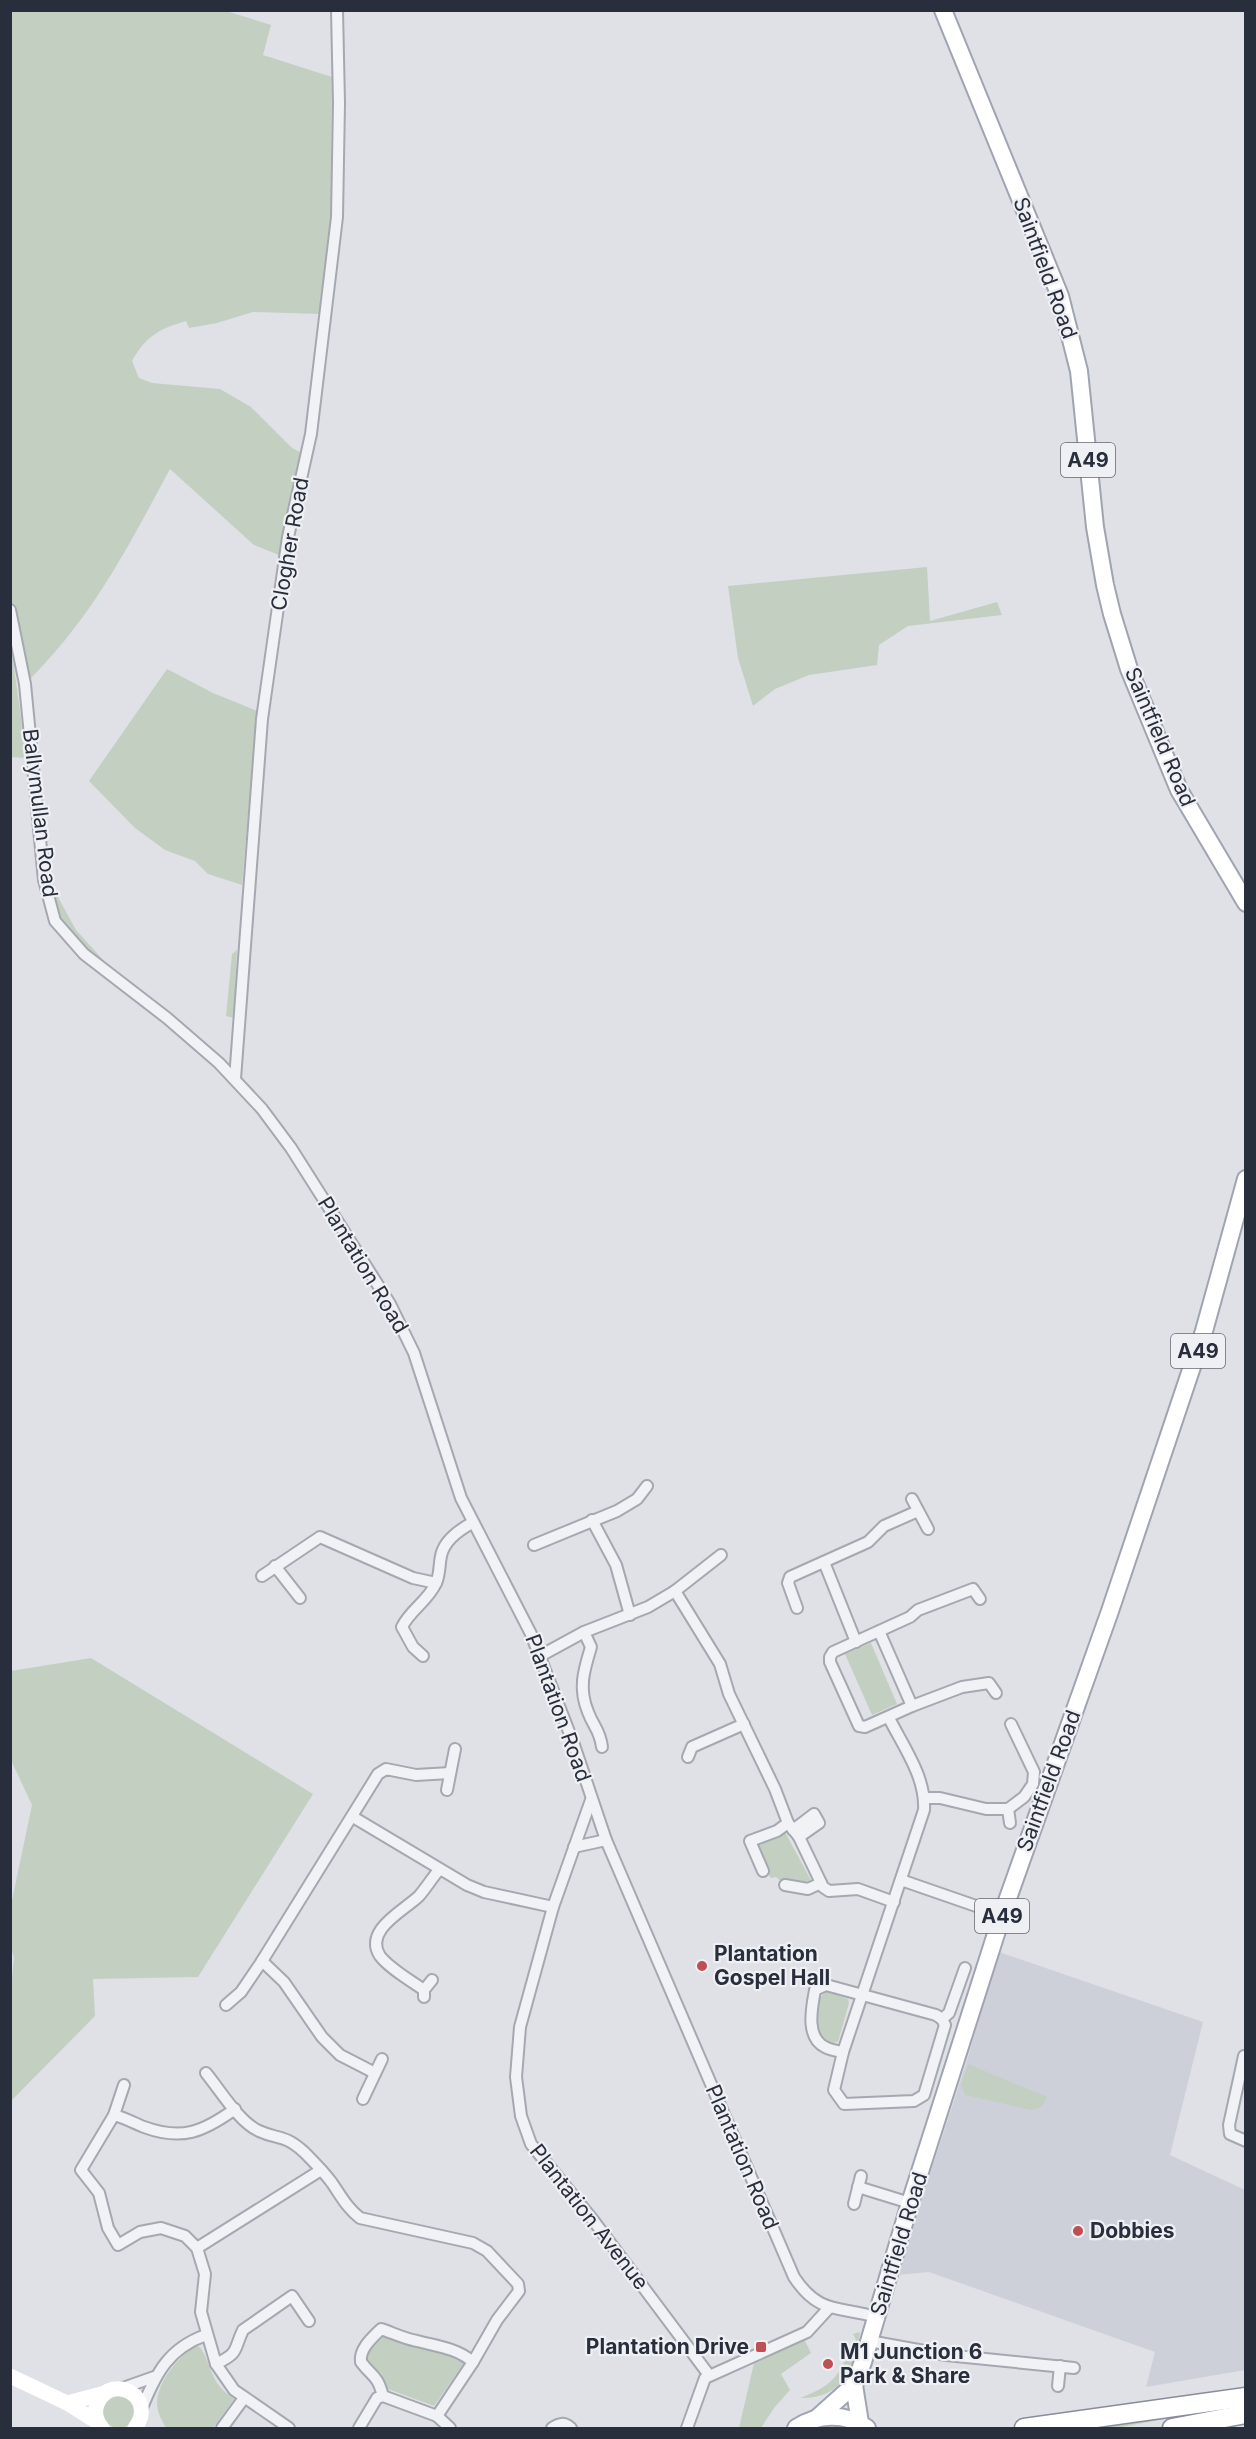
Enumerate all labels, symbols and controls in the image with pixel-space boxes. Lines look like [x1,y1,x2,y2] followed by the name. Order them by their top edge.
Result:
[1008,194,1083,342] street label: Saintfield Road
[1061,443,1115,477] road number: A49
[265,475,314,613] street label: Clogher Road
[1120,663,1201,810] street label: Saintfield Road
[18,727,63,899] street label: Ballymullan Road
[313,1192,414,1338] street label: Plantation Road
[1171,1334,1225,1368] road number: A49
[520,1631,597,1785] street label: Plantation Road
[1011,1707,1086,1855] street label: Saintfield Road
[975,1899,1029,1933] road number: A49
[714,1941,830,1990] place label: Plantation Gospel Hall
[695,1959,709,1973] marker: Plantation Gospel Hall
[701,2081,784,2233] street label: Plantation Road
[525,2139,654,2295] street label: Plantation Avenue
[865,2169,932,2319] street label: Saintfield Road
[1090,2218,1174,2243] place label: Dobbies
[1071,2224,1085,2238] marker: Dobbies
[586,2334,749,2359] place label: Plantation Drive
[840,2339,982,2388] place label: M1 Junction 6 Park & Share
[754,2340,768,2354] marker: Plantation Drive
[821,2357,835,2371] marker: M1 Junction 6 Park & Share

